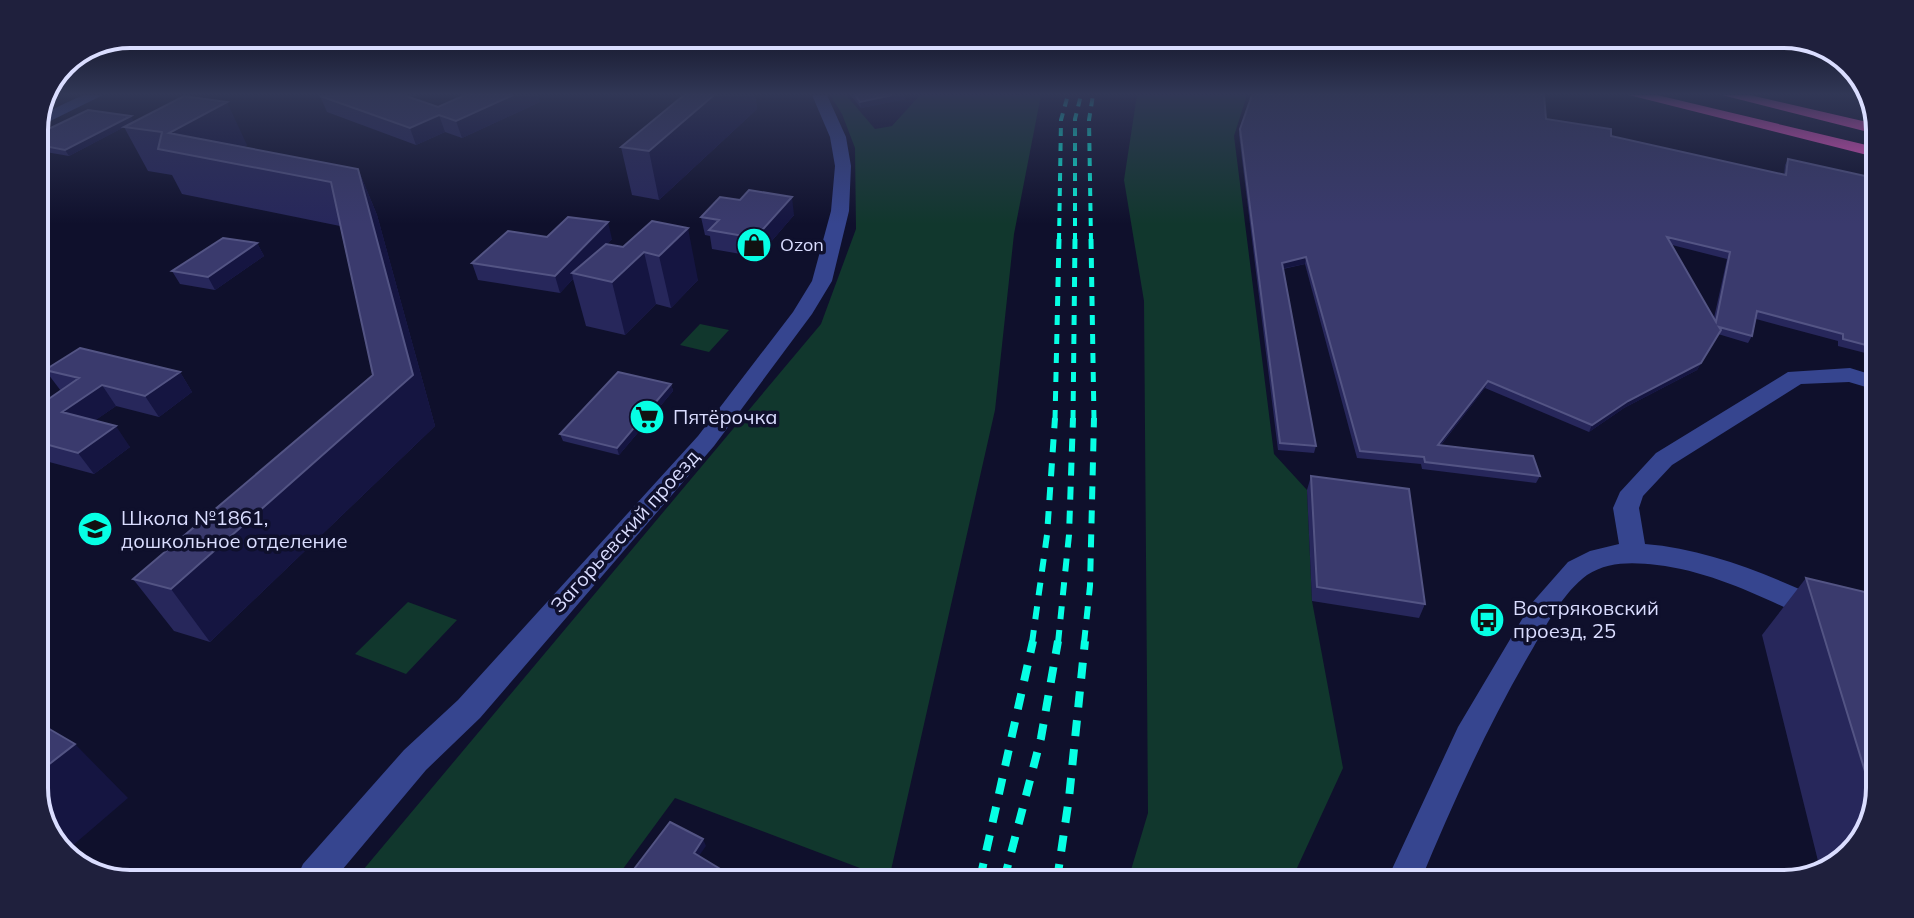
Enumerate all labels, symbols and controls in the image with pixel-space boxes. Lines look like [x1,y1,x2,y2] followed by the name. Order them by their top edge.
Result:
[735,226,773,264] shop icon: Ozon
[780,233,824,256] place label: Ozon
[628,398,666,436] supermarket icon: Пятёрочка
[673,404,777,429] place label: Пятёрочка
[545,444,704,617] street label: Загорьевский проезд
[121,505,348,553] place label: Школа №1861, дошкольное отделение
[76,510,114,548] school or university icon: Школа №1861, дошкольное отделение
[1513,595,1659,643] place label: Востряковский проезд, 25
[1468,601,1506,639] bus stop icon: Востряковский проезд, 25

